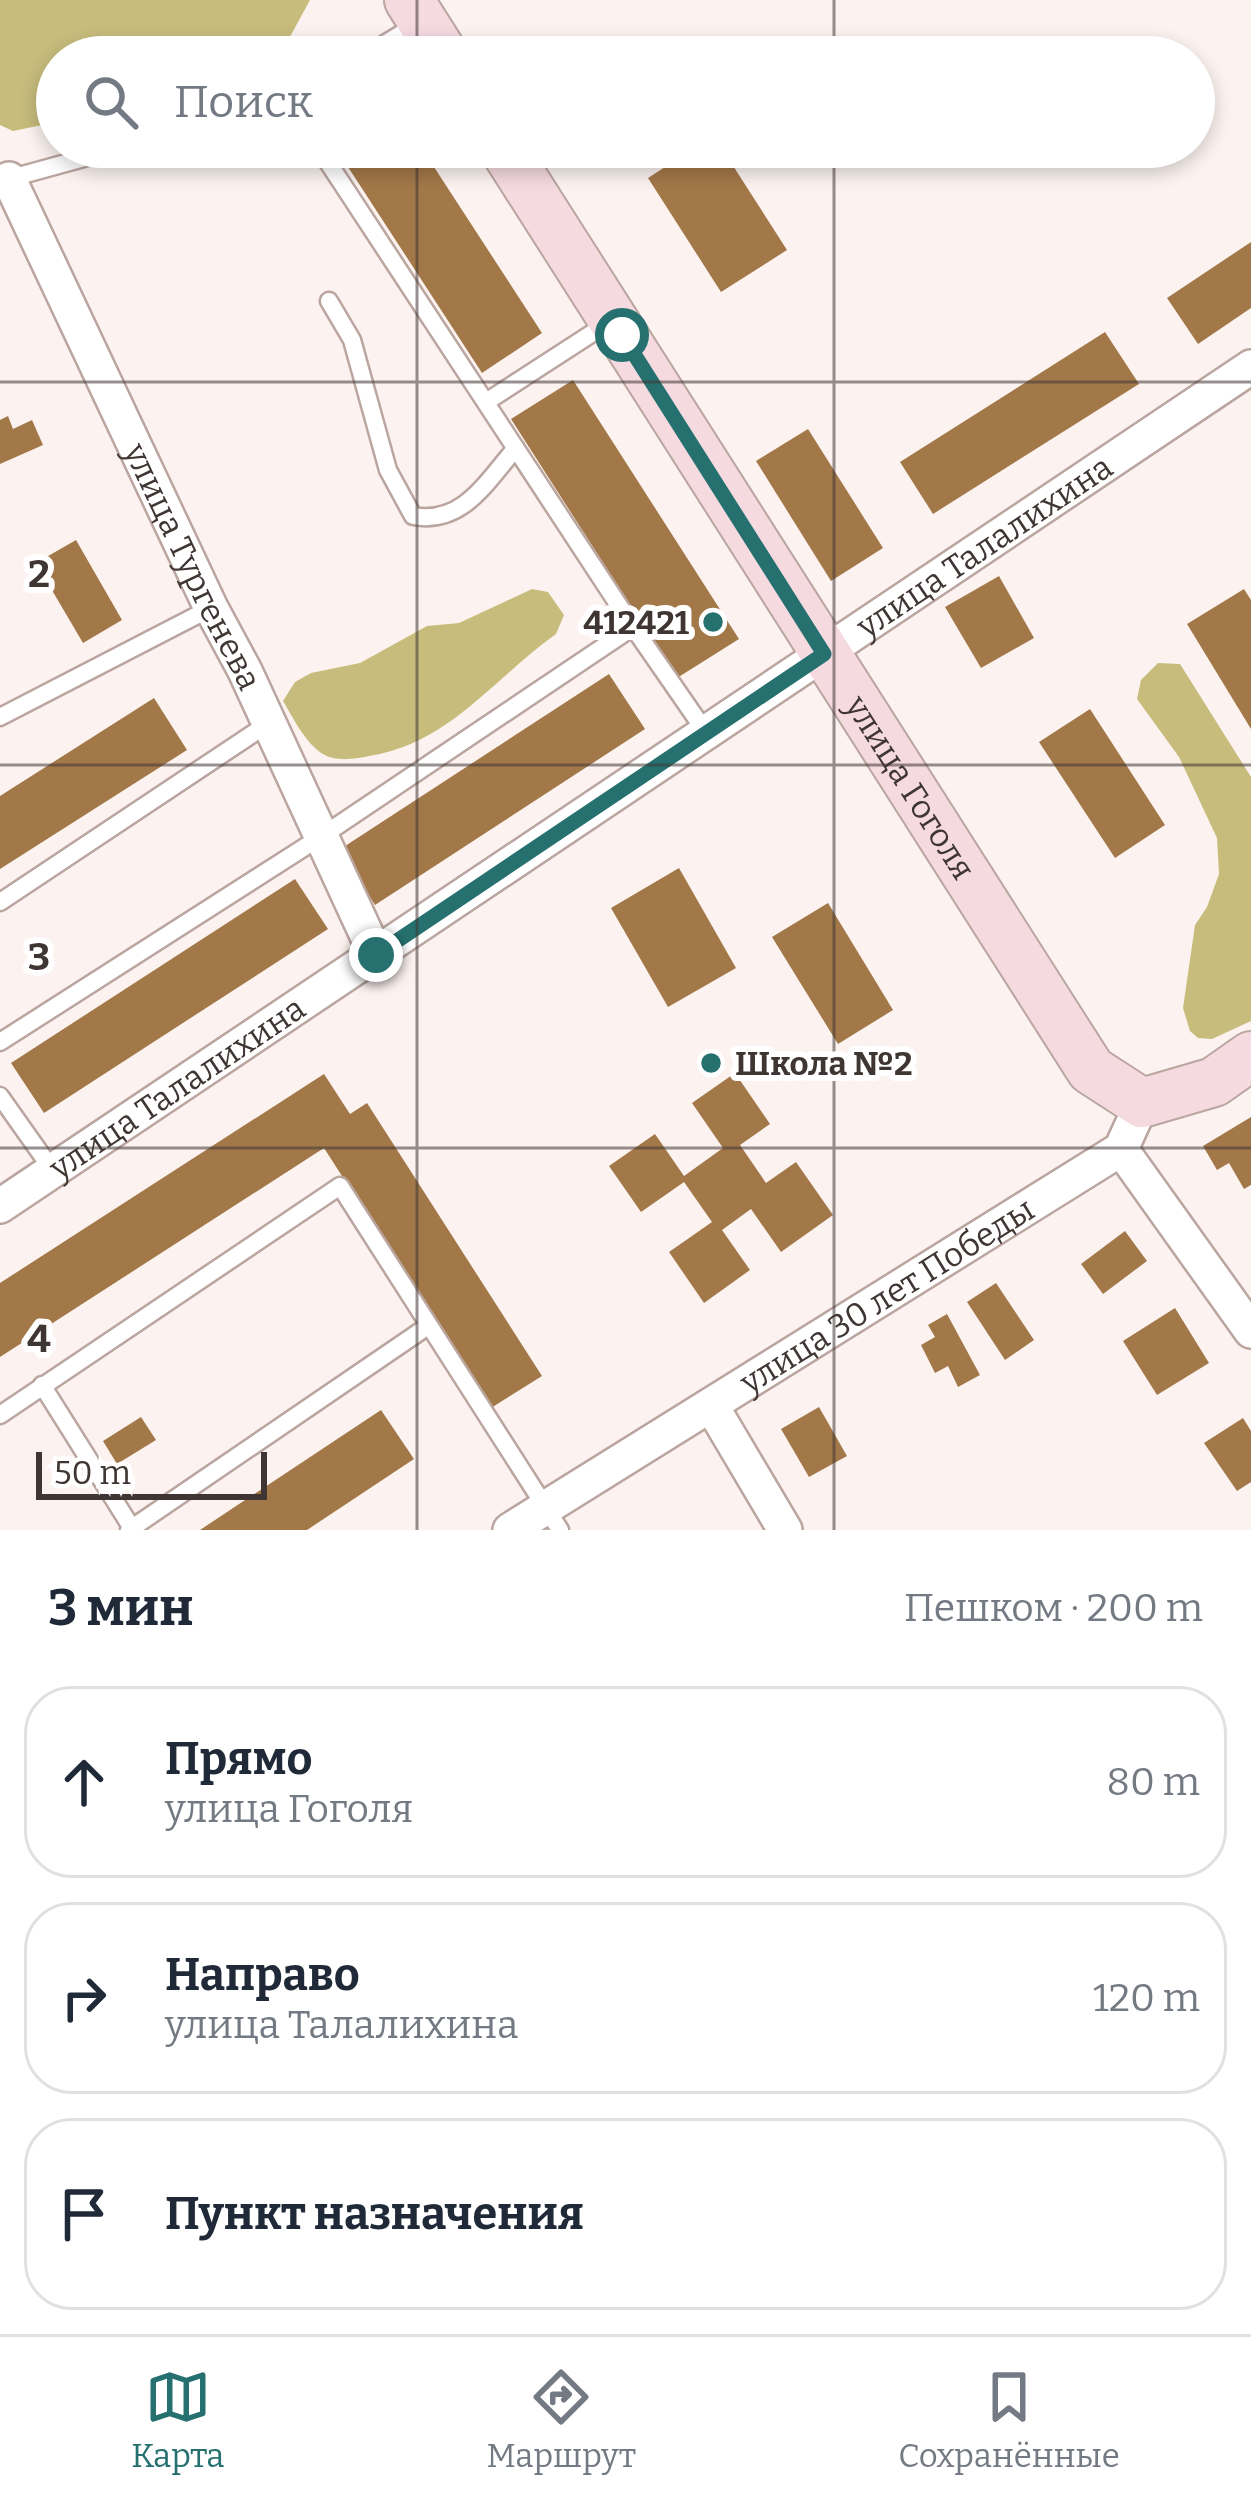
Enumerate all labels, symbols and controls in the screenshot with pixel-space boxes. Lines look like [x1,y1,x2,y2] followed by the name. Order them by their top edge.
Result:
[36,36,1215,168] search box
[78,69,144,135] icon: search
[174,75,313,129] text: Поиск
[595,308,649,362] route start
[115,436,270,696] street label: улица Тургенева
[848,447,1120,647] street label: улица Талалихина
[28,551,50,597] text: 2
[583,603,690,643] place label: 412421
[700,609,726,635] marker: 412421
[836,688,983,887] street label: улица Гоголя
[349,928,403,982] route end
[28,934,50,980] text: 3
[41,988,313,1189] street label: улица Талалихина
[735,1044,913,1084] place label: Школа №2
[698,1050,724,1076] marker: Школа №2
[732,1189,1042,1403] street label: улица 30 лет Победы
[27,1316,51,1362] text: 4
[36,1446,267,1499] scale bar
[54,1453,131,1493] text: 50 m
[48,1577,193,1639] text: 3 мин
[904,1585,1203,1631] text: Пешком · 200 m
[165,1732,312,1786] text: Прямо
[51,1749,117,1815] icon: ahead
[1107,1759,1200,1805] text: 80 m
[165,1786,413,1832] text: улица Гоголя
[165,1948,360,2002] text: Направо
[51,1965,117,2031] icon: right
[1093,1975,1200,2021] text: 120 m
[165,2002,518,2048] text: улица Талалихина
[51,2181,117,2247] icon: arrive
[165,2187,584,2241] text: Пункт назначения
[131,2364,224,2476] tab: Карта
[487,2364,636,2476] tab: Маршрут
[898,2364,1120,2476] tab: Сохранённые

